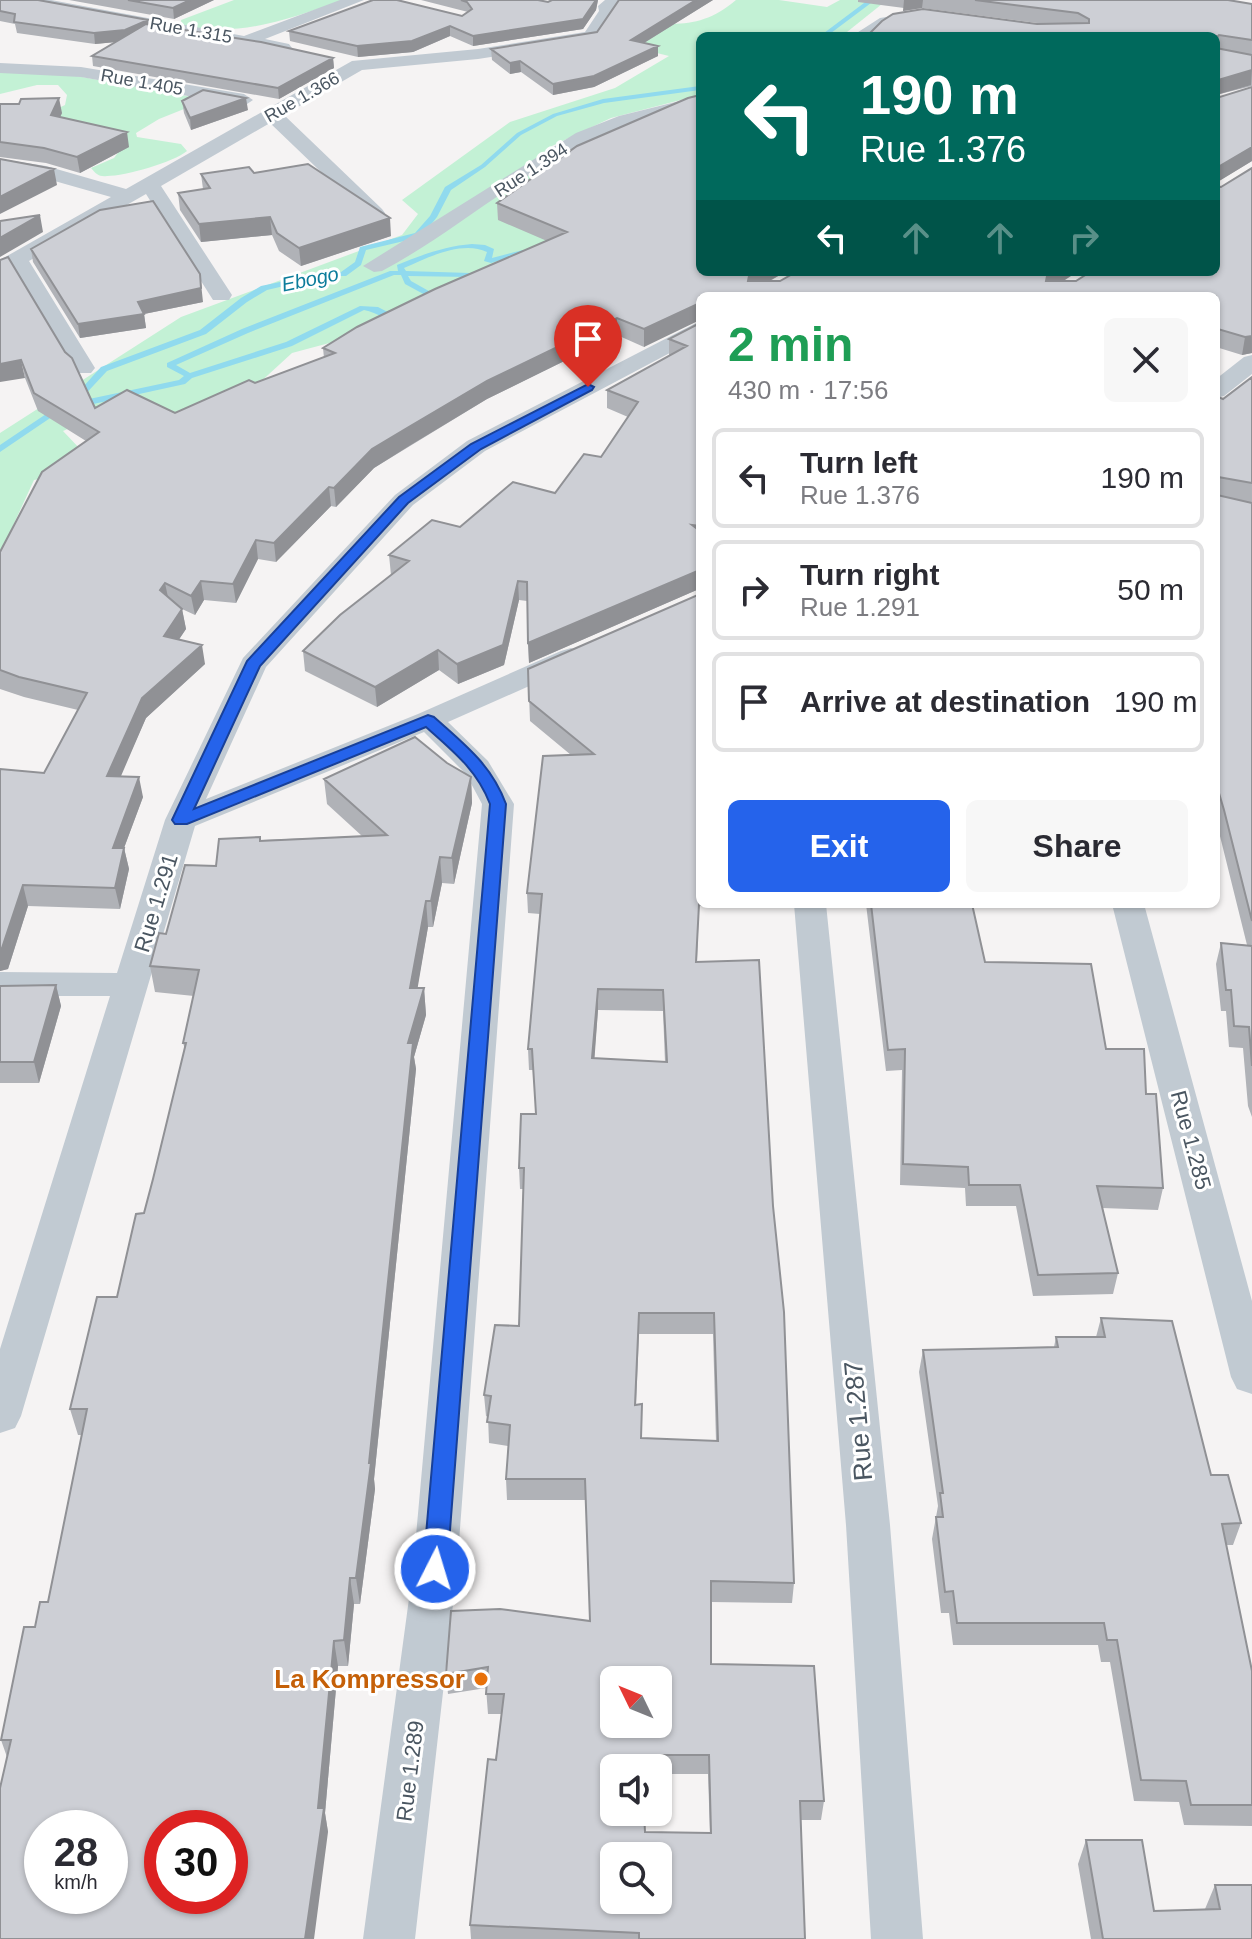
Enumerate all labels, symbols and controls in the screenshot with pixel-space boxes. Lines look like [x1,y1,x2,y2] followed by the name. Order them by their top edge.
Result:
[148,13,234,47] street label: Rue 1.315
[860,63,1019,126] text: 190 m
[728,64,832,168] icon: left
[99,65,185,99] street label: Rue 1.405
[261,68,343,126] street label: Rue 1.366
[860,129,1026,170] text: Rue 1.376
[491,139,571,201] street label: Rue 1.394
[810,216,854,260] icon: left
[894,216,938,260] icon: ahead
[978,216,1022,260] icon: ahead
[1062,216,1106,260] icon: right
[279,262,341,296] water label: Ebogo
[554,305,622,387] pin
[566,317,610,361] icon: arrive
[728,318,853,371] text: 2 min
[1104,318,1188,402] button: close
[728,375,888,405] text: 430 m · 17:56
[800,446,918,479] text: Turn left
[732,456,776,500] icon: left
[1101,461,1184,494] text: 190 m
[800,480,920,510] text: Rue 1.376
[800,558,939,591] text: Turn right
[732,568,776,612] icon: right
[1117,573,1184,606] text: 50 m
[800,592,920,622] text: Rue 1.291
[732,680,776,724] icon: arrive
[800,685,1090,718] text: Arrive at destination
[1114,685,1197,718] text: 190 m
[728,800,950,892] button: Exit
[966,800,1188,892] button: Share
[129,851,183,955] street label: Rue 1.291
[1166,1088,1216,1192] street label: Rue 1.285
[838,1360,878,1482] street label: Rue 1.287
[393,1527,477,1611] position arrow
[274,1664,465,1694] place label: La Kompressor
[600,1666,672,1738] north arrow
[600,1666,672,1914] map controls
[472,1670,490,1688] marker: La Kompressor
[391,1719,429,1823] street label: Rue 1.289
[600,1754,672,1826] button: sound
[144,1810,248,1914] speed limit sign: 30
[54,1830,98,1874] text: 28
[600,1842,672,1914] button: search
[54,1871,98,1893] text: km/h

